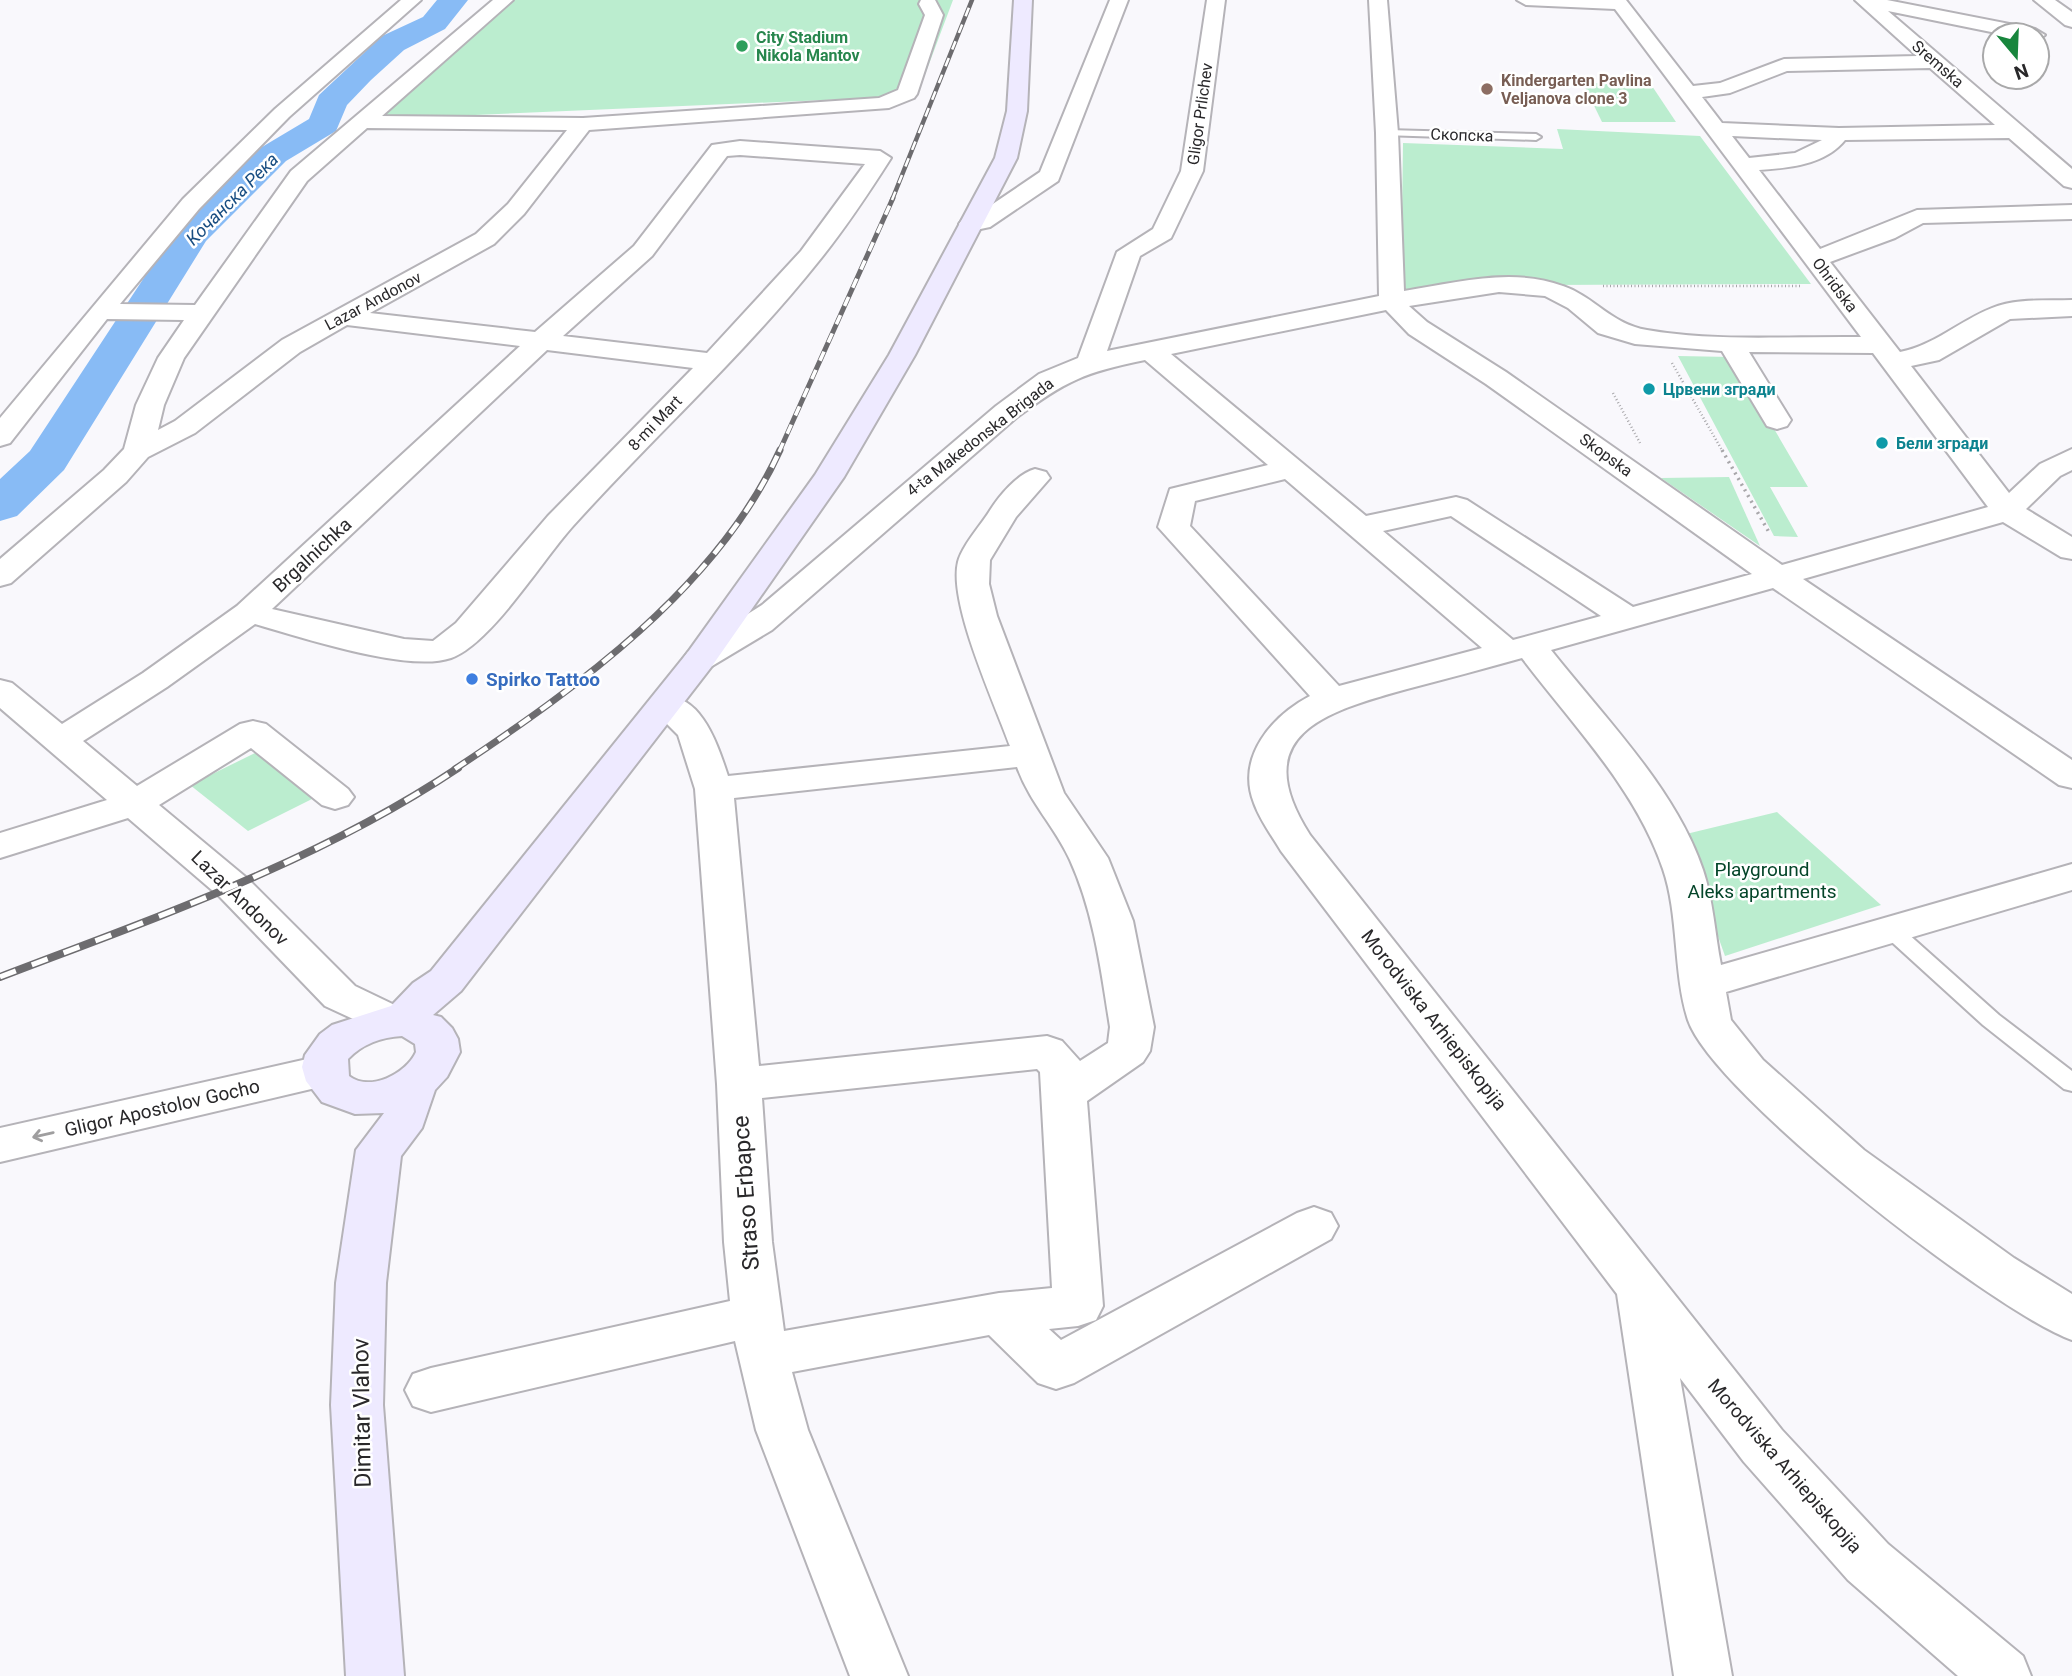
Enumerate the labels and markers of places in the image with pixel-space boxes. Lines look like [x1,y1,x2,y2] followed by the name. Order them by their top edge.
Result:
[756,28,860,65] place label: City Stadium Nikola Mantov
[734,38,750,54] marker: City Stadium Nikola Mantov
[1501,71,1652,108] place label: Kindergarten Pavlina Veljanova clone 3
[1479,81,1495,97] marker: Kindergarten Pavlina Veljanova clone 3
[1663,380,1775,399] place label: Црвени згради
[1641,381,1657,397] marker: Црвени згради
[1896,434,1988,453] place label: Бели згради
[1874,435,1890,451] marker: Бели згради
[486,668,600,691] place label: Spirko Tattoo
[464,671,480,687] marker: Spirko Tattoo

